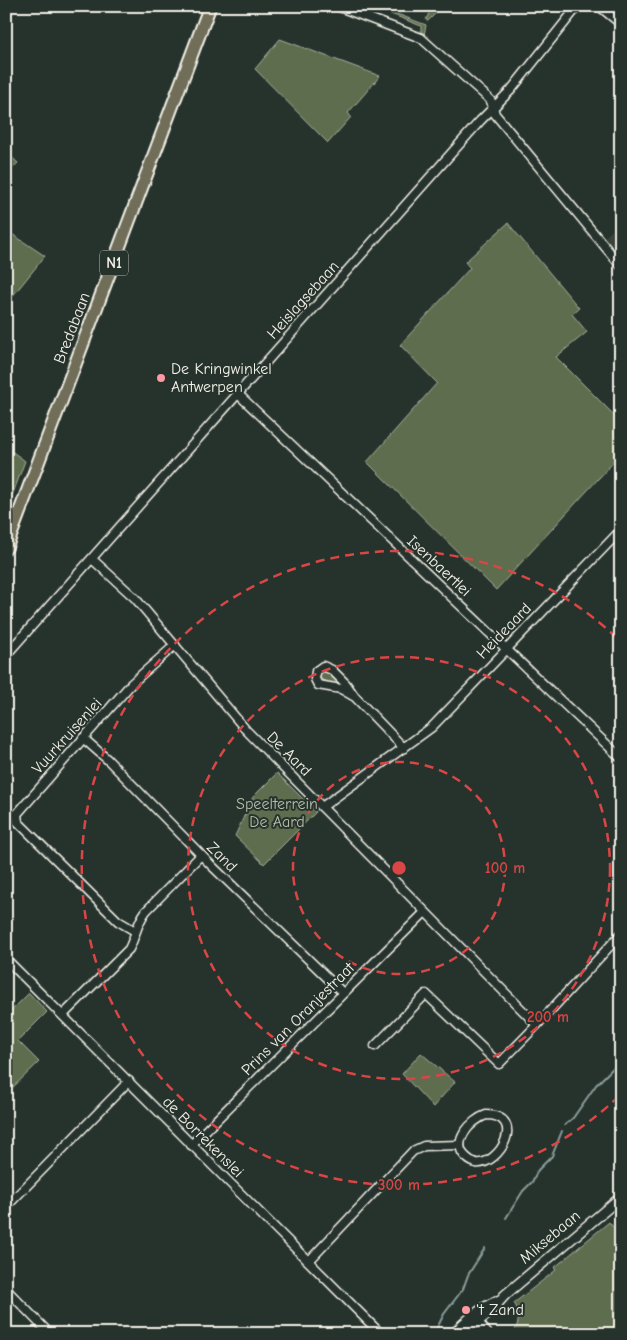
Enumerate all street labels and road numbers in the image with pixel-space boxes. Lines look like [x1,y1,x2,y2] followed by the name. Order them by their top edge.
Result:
[100,250,128,276] road number: N1
[263,257,343,343] street label: Heislagsebaan
[50,290,94,366] street label: Bredabaan
[403,532,475,600] street label: Isenbaertlei
[473,599,535,663] street label: Heideaard
[28,695,106,777] street label: Vuurkruisenlei
[263,728,315,780] street label: De Aard
[203,838,241,876] street label: Zand
[238,959,358,1079] street label: Prins van Oranjestraat
[159,1093,247,1181] street label: de Borrekenslei
[516,1207,584,1267] street label: Miksebaan

